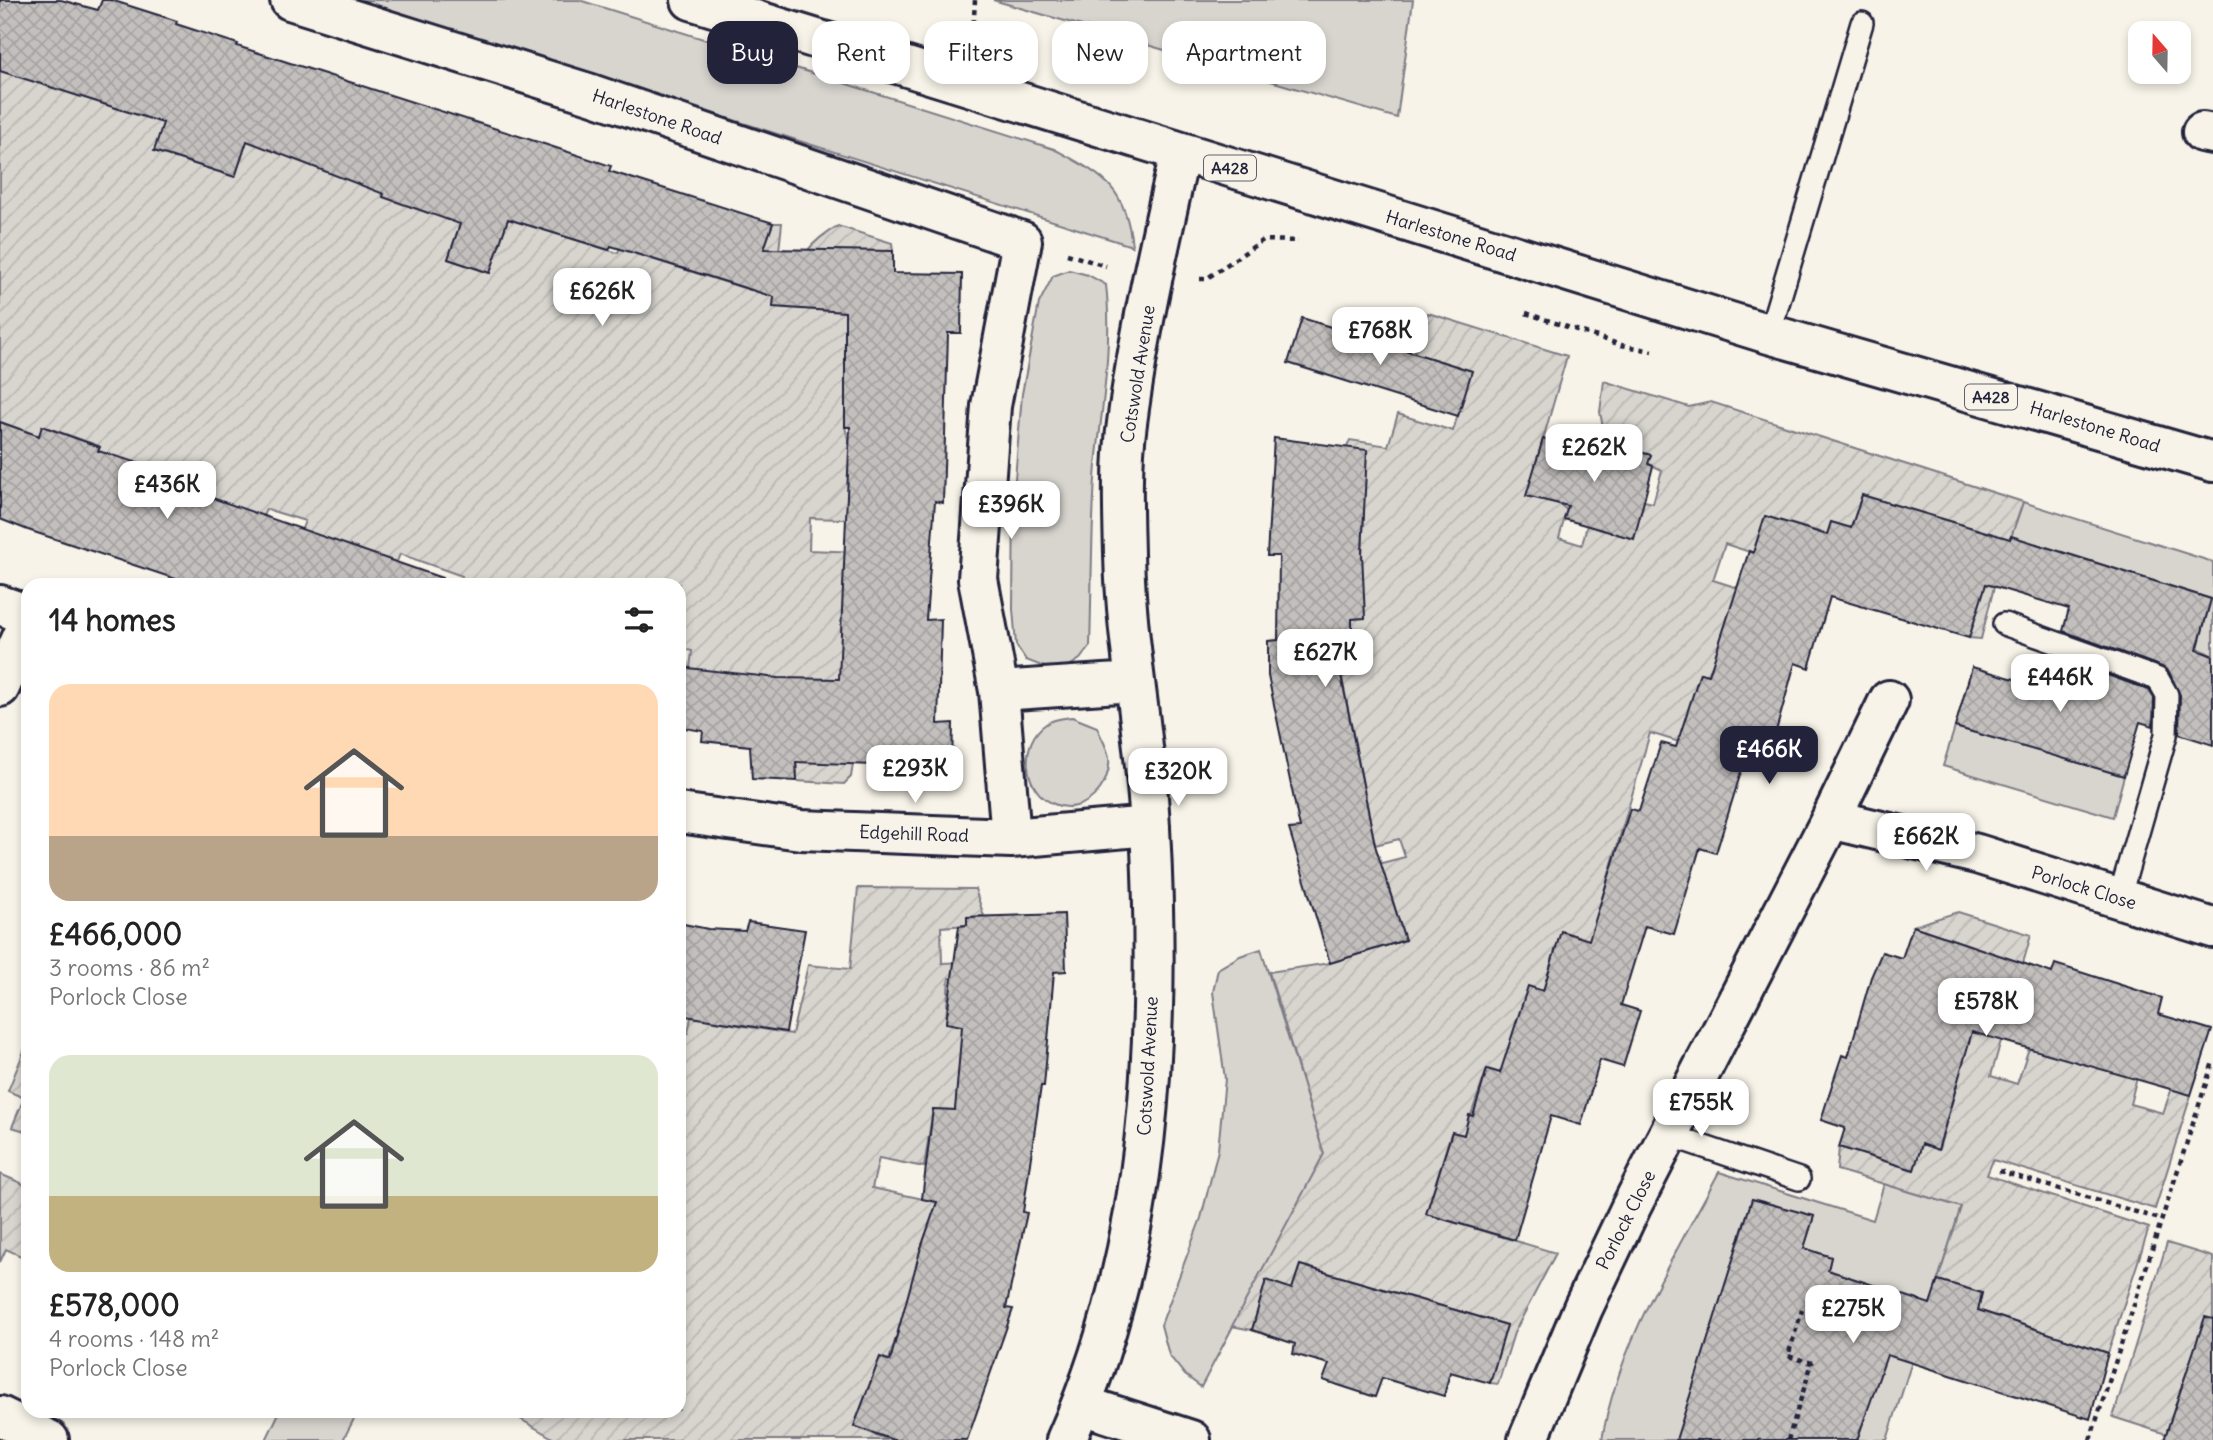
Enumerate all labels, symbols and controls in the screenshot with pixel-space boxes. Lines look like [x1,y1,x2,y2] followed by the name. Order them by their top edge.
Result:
[707,21,798,84] chip: Buy
[812,21,910,84] chip: Rent
[924,21,1038,84] chip: Filters
[1052,21,1148,84] chip: New
[1162,21,1326,84] chip: Apartment
[2128,21,2191,84] north arrow
[2128,21,2191,84] map controls
[589,84,725,150] street label: Harlestone Road
[1204,156,1256,180] road number: A428
[1383,205,1520,266] street label: Harlestone Road
[553,268,651,328] pin: £626K
[569,276,635,305] text: £626K
[1115,303,1160,445] street label: Cotswold Avenue
[1331,308,1429,367] pin: £768K
[1348,315,1412,344] text: £768K
[1965,384,2017,410] road number: A428
[2027,396,2164,457] street label: Harlestone Road
[1545,424,1643,484] pin: £262K
[1561,432,1627,461] text: £262K
[118,462,216,521] pin: £436K
[134,469,200,498] text: £436K
[962,482,1060,541] pin: £396K
[978,489,1044,518] text: £396K
[49,601,176,639] text: 14 homes
[620,601,658,639] icon: filters
[1276,630,1374,689] pin: £627K
[1293,637,1357,666] text: £627K
[2011,654,2109,714] pin: £446K
[2027,662,2093,691] text: £446K
[1720,726,1818,786] pin: £466K
[291,730,417,856] icon: home
[1736,734,1802,763] text: £466K
[866,746,964,805] pin: £293K
[1129,748,1227,808] pin: £320K
[882,753,948,782] text: £293K
[1144,756,1212,785] text: £320K
[1877,814,1975,873] pin: £662K
[859,820,970,847] street label: Edgehill Road
[1893,821,1959,850] text: £662K
[2029,861,2139,914] street label: Porlock Close
[49,915,182,953] text: £466,000
[49,953,210,982] text: 3 rooms · 86 m²
[1937,978,2035,1038] pin: £578K
[49,982,188,1011] text: Porlock Close
[1954,986,2018,1015] text: £578K
[1132,996,1163,1136] street label: Cotswold Avenue
[1652,1080,1750,1139] pin: £755K
[1669,1087,1733,1116] text: £755K
[291,1101,417,1227] icon: home
[1591,1166,1660,1273] street label: Porlock Close
[49,1286,180,1324] text: £578,000
[1804,1286,1902,1345] pin: £275K
[1821,1293,1885,1322] text: £275K
[49,1324,219,1353] text: 4 rooms · 148 m²
[49,1353,188,1382] text: Porlock Close

